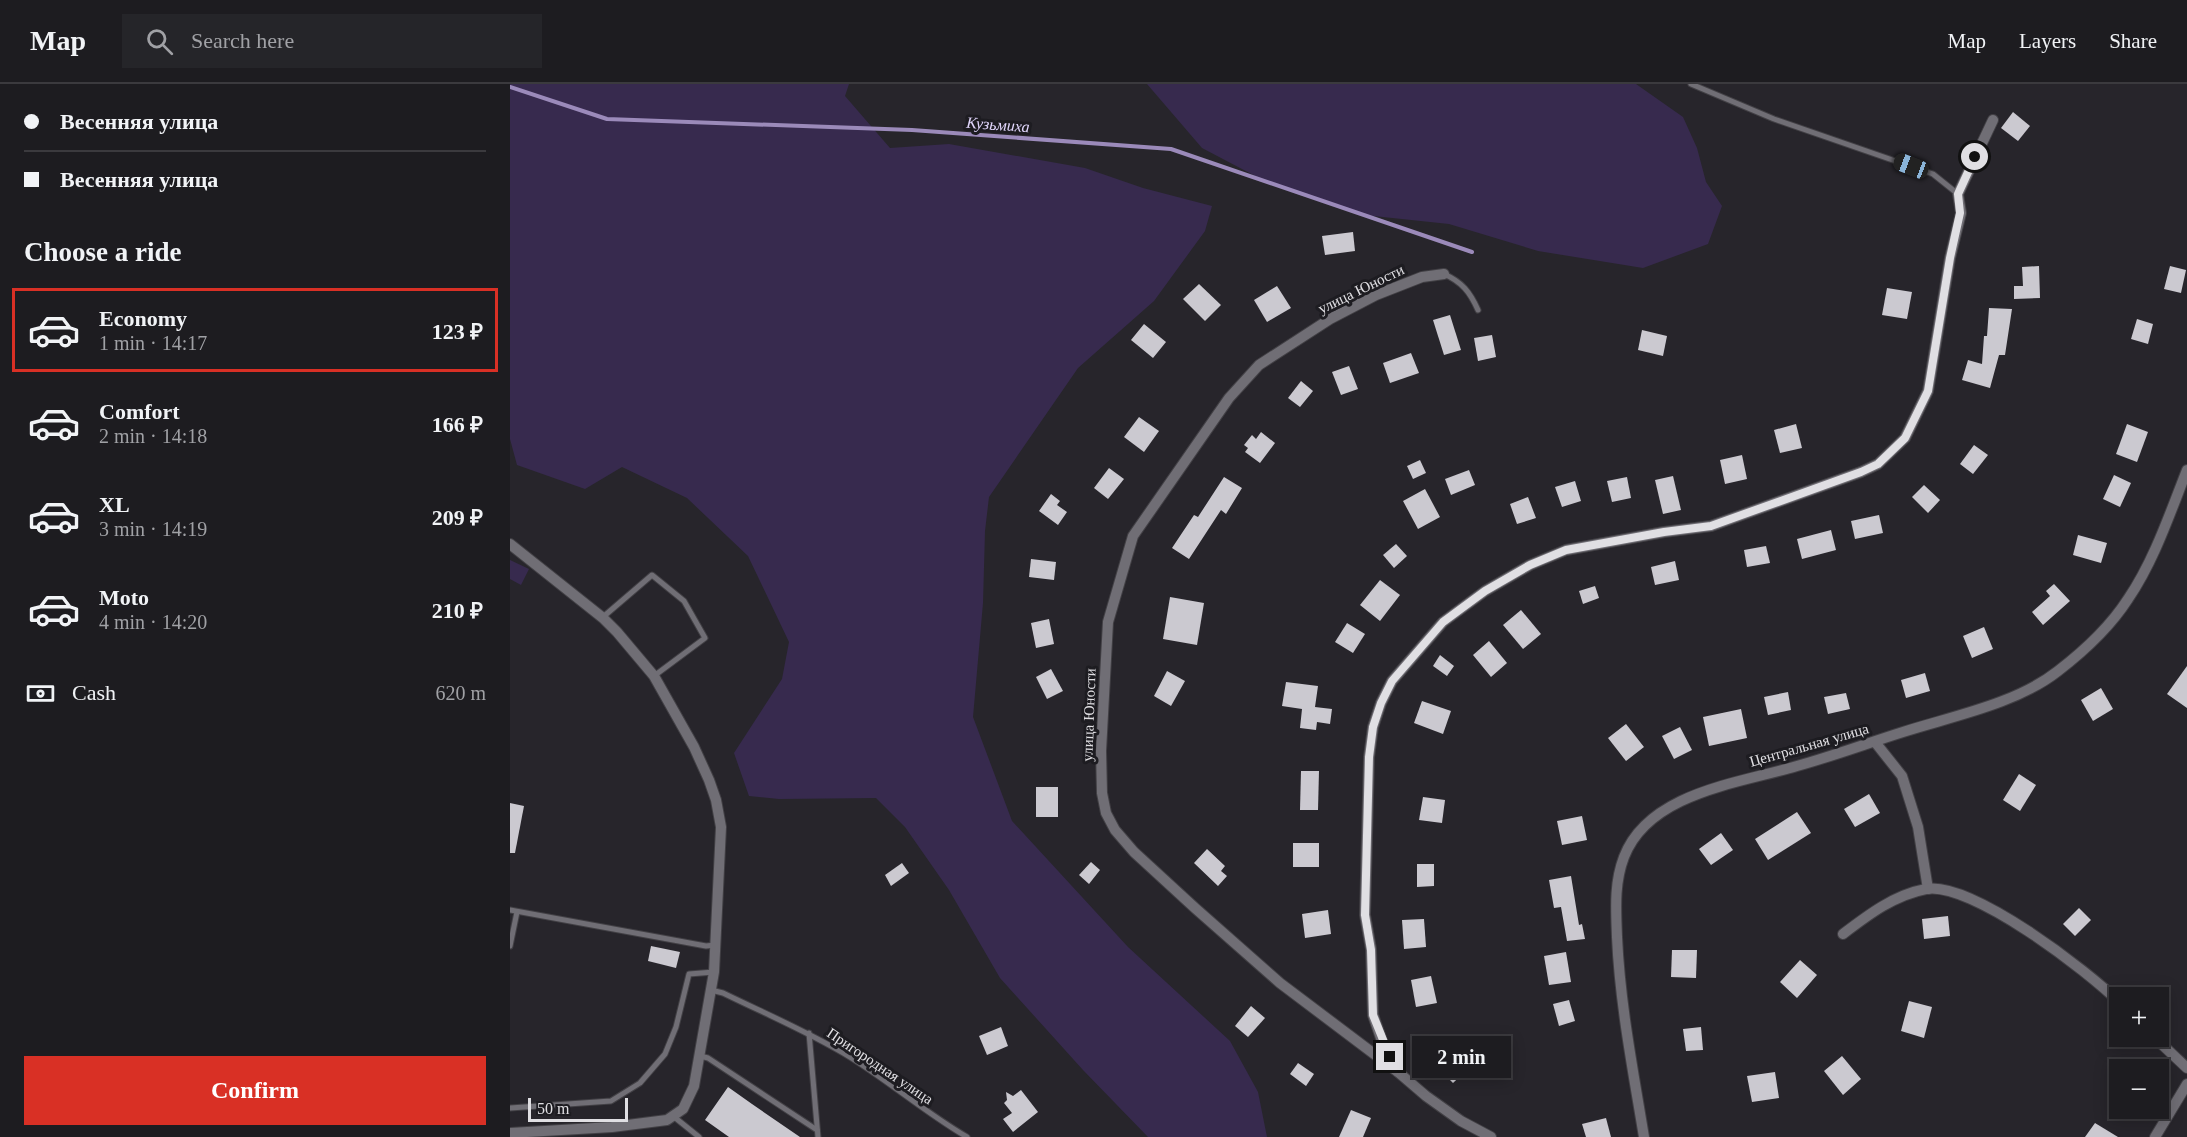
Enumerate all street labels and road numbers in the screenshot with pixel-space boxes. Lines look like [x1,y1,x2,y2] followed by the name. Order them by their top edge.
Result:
[1316,261,1406,317] street label: улица Юности
[1079,668,1099,762] street label: улица Юности
[1748,720,1871,770] street label: Центральная улица
[824,1025,936,1108] street label: Пригородная улица

